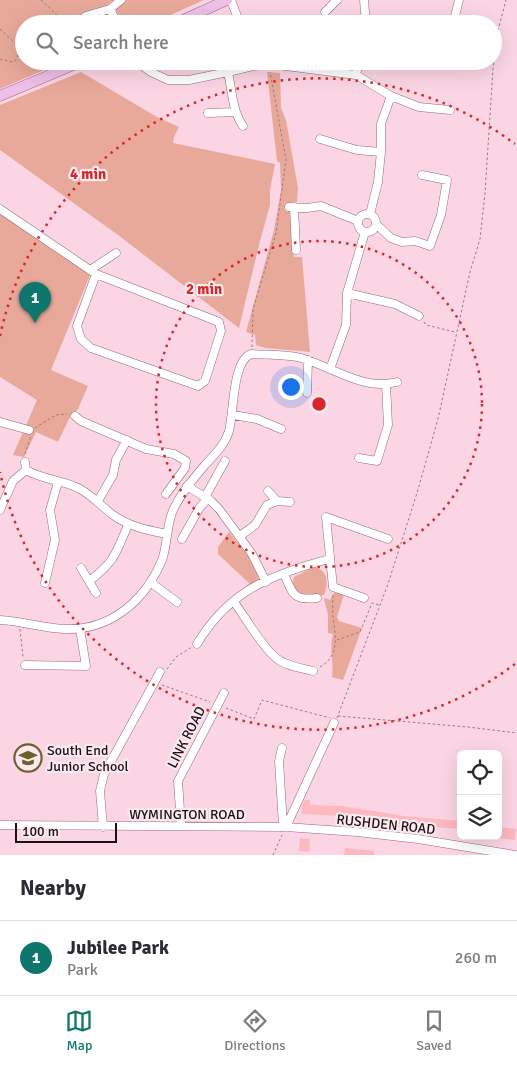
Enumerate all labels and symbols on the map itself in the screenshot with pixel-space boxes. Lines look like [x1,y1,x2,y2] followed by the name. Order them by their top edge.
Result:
[70,165,106,183] text: 4 min
[186,280,222,298] text: 2 min
[19,282,51,323] pin: 1
[278,374,304,400] your location
[310,395,328,413] centre of rings
[164,703,209,771] street label: LINK ROAD
[47,742,129,775] place label: South End Junior School
[13,743,43,773] school or university icon: South End Junior School
[129,806,245,823] street label: WYMINGTON ROAD
[336,811,436,838] street label: RUSHDEN ROAD
[15,820,118,843] scale bar

